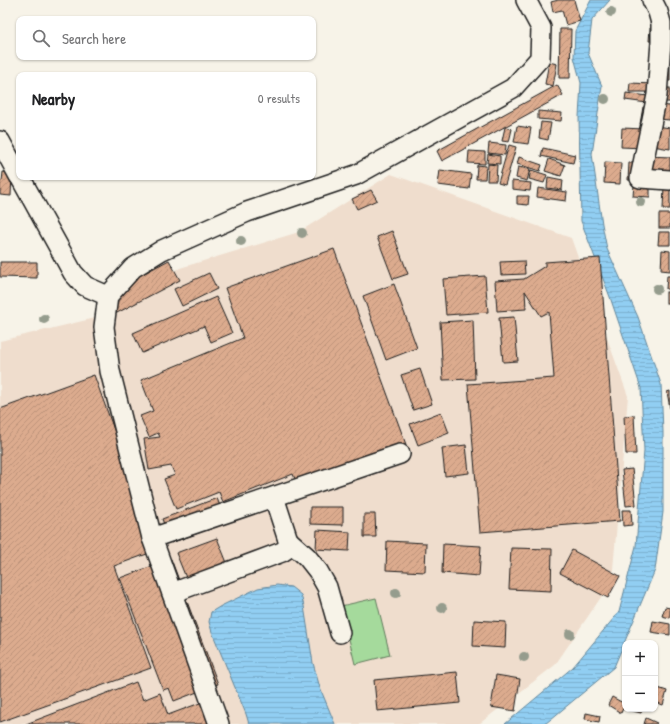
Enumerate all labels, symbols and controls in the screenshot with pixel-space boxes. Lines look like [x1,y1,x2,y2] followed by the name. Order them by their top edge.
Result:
[16,16,316,60] search box
[30,27,52,49] icon: search
[62,28,126,49] text: Search here
[32,87,75,110] text: Nearby
[258,89,300,107] text: 0 results
[622,640,658,712] map controls
[622,640,658,676] button: +
[622,676,658,712] button: −

